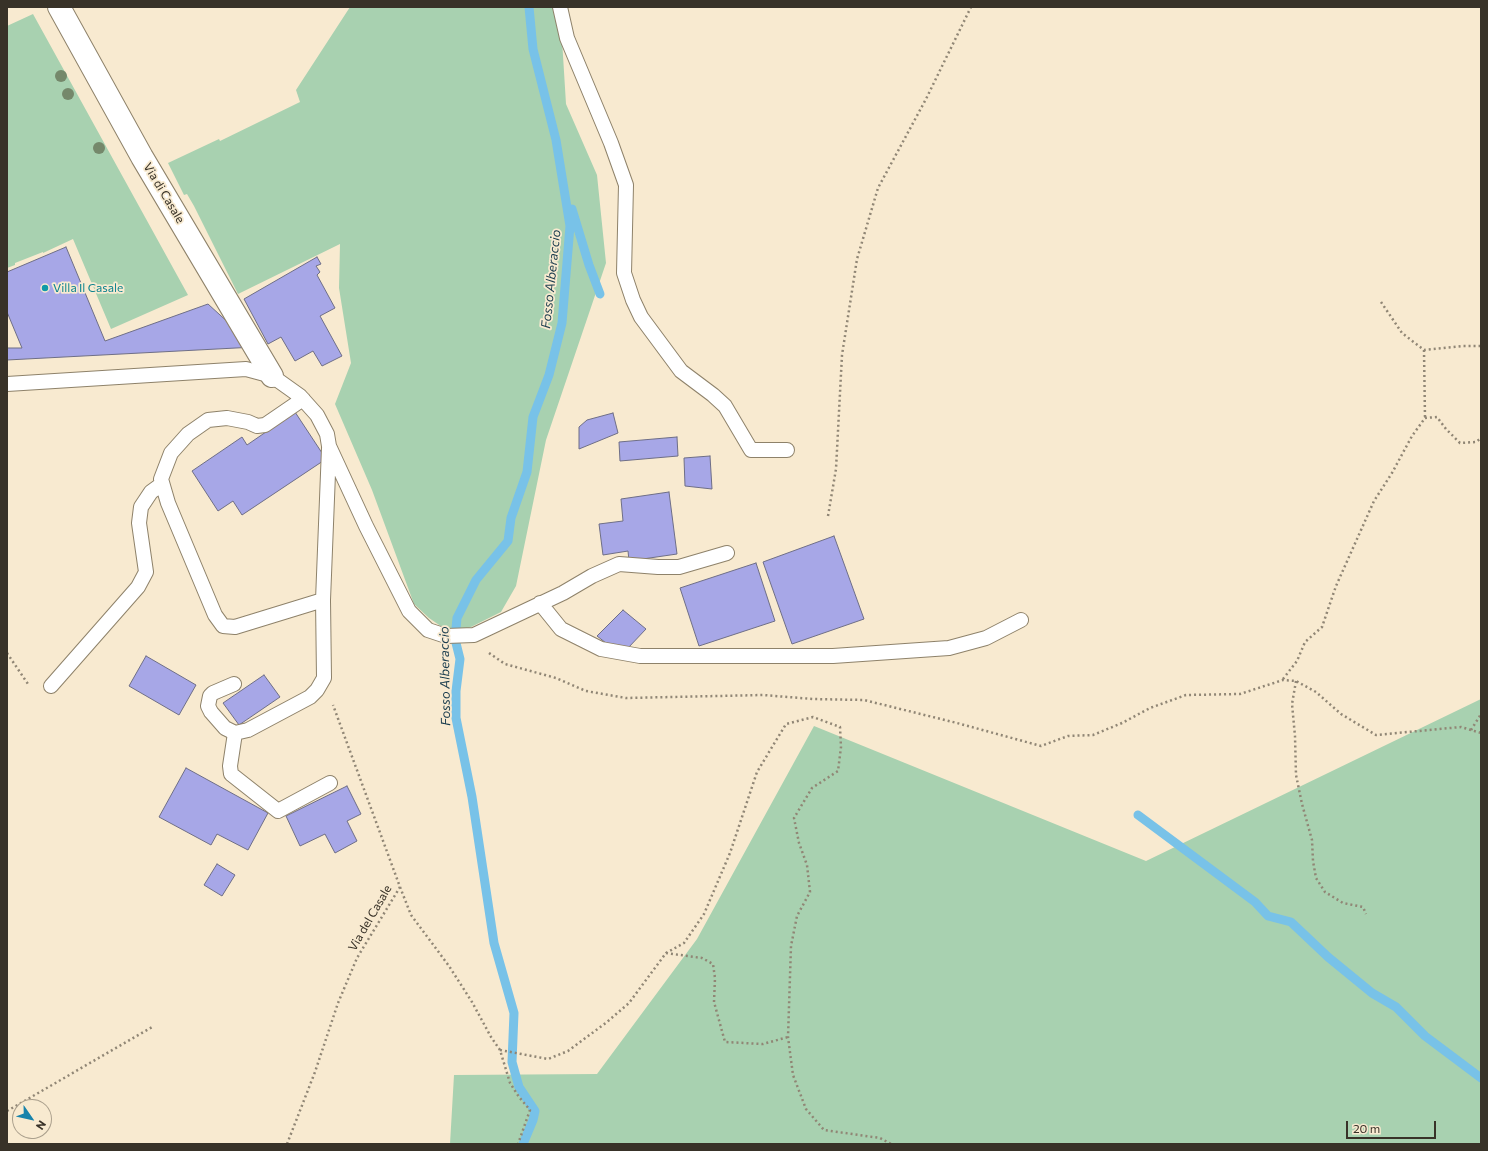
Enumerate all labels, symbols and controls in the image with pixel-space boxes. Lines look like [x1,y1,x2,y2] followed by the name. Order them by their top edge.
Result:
[140,160,188,226] street label: Via di Casale
[538,229,564,329] water label: Fosso Alberaccio
[53,281,123,295] place label: Villa Il Casale
[40,283,50,293] marker: Villa Il Casale
[436,626,454,726] water label: Fosso Alberaccio
[345,882,395,954] street label: Via del Casale
[12,1099,52,1139] north arrow
[1348,1113,1438,1139] scale bar
[34,1118,49,1132] text: N
[1353,1121,1380,1135] text: 20 m

